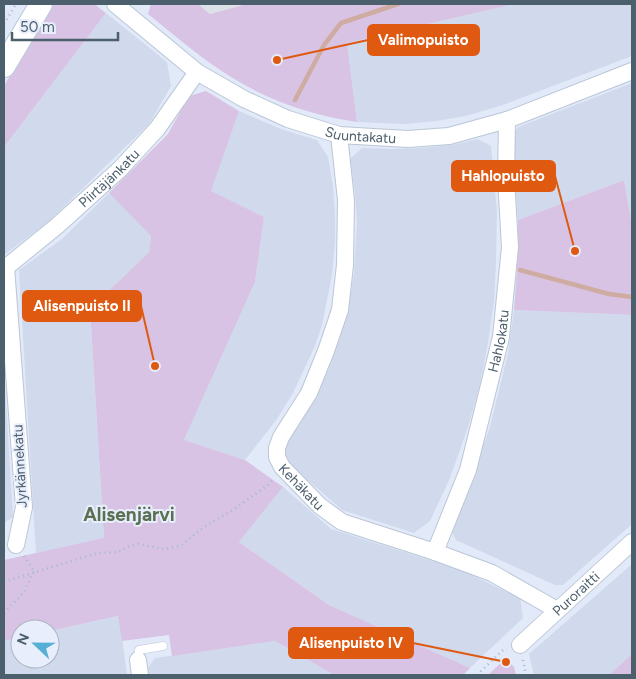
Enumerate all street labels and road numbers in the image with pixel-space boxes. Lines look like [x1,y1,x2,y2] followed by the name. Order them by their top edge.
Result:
[323,123,397,147] street label: Suuntakatu
[75,145,143,211] street label: Piirtäjänkatu
[484,309,512,374] street label: Hahlokatu
[9,424,31,508] street label: Jyrkännekatu
[275,460,328,513] street label: Kehäkatu
[549,568,603,619] street label: Puroraitti

